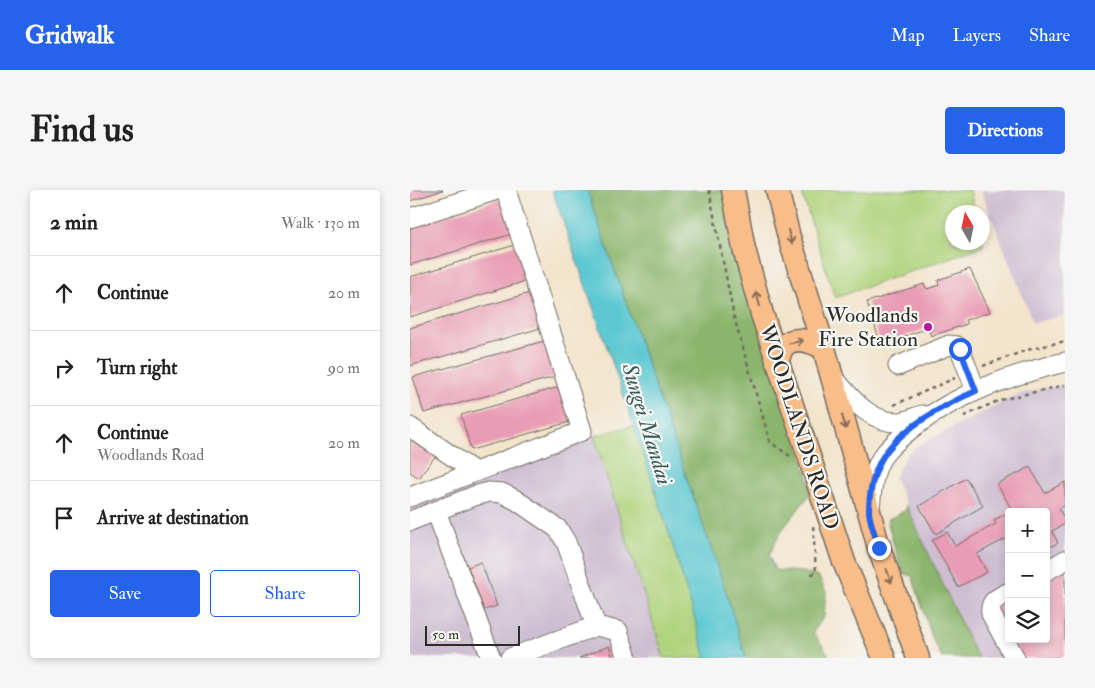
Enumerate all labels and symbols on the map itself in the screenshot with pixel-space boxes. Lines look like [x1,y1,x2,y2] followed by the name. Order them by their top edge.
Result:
[945,205,990,250] north arrow
[785,229,795,245] one-way arrow
[752,291,762,307] one-way arrow
[818,302,918,353] place label: Woodlands Fire Station
[753,320,845,533] street label: WOODLANDS ROAD
[922,321,934,333] marker: Woodlands Fire Station
[787,337,803,347] one-way arrow
[949,338,972,361] route start
[615,359,679,488] water label: Sungei Mandai
[840,413,849,429] one-way arrow
[868,537,891,560] route end
[885,567,894,583] one-way arrow
[425,623,520,646] scale bar

